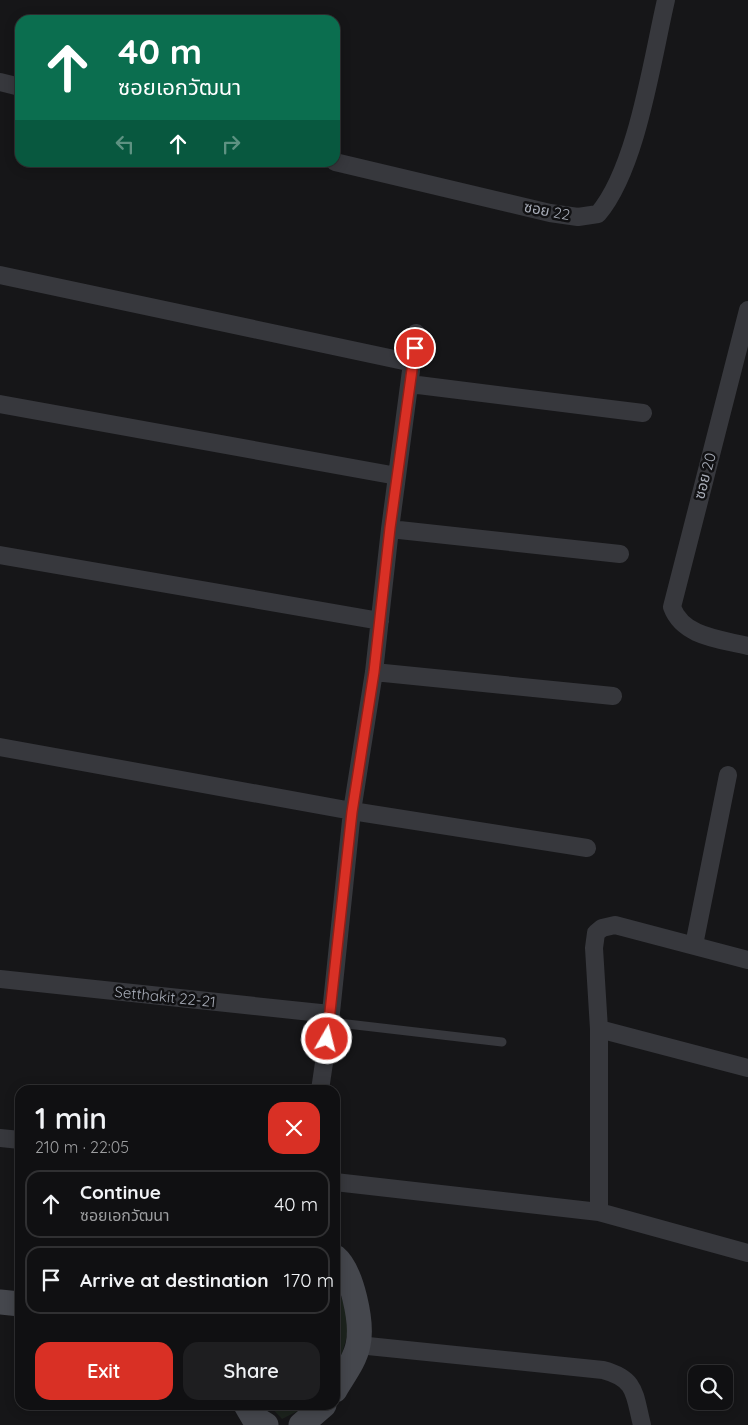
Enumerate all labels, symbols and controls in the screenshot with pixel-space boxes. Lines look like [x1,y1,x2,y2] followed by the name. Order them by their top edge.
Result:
[118,29,202,73] text: 40 m
[35,35,100,100] icon: ahead
[118,73,241,101] text: ซอยเอกวัฒนา
[111,130,139,158] icon: left
[164,130,192,158] icon: ahead
[217,130,245,158] icon: right
[522,197,572,224] street label: ซอย 22
[394,327,436,369] pin
[401,334,429,362] icon: arrive
[689,451,720,501] street label: ซอย 20
[114,982,216,1011] street label: Setthakit 22-21
[300,1012,352,1064] position arrow
[35,1099,107,1137] text: 1 min
[268,1102,320,1154] button: close
[35,1137,129,1157] text: 210 m · 22:05
[80,1180,161,1204] text: Continue
[37,1190,65,1218] icon: ahead
[274,1192,318,1216] text: 40 m
[80,1205,170,1225] text: ซอยเอกวัฒนา
[37,1266,65,1294] icon: arrive
[80,1268,269,1292] text: Arrive at destination
[284,1268,334,1292] text: 170 m
[35,1342,173,1400] button: Exit
[183,1342,320,1400] button: Share
[688,1365,733,1410] map controls
[688,1365,733,1410] button: search

